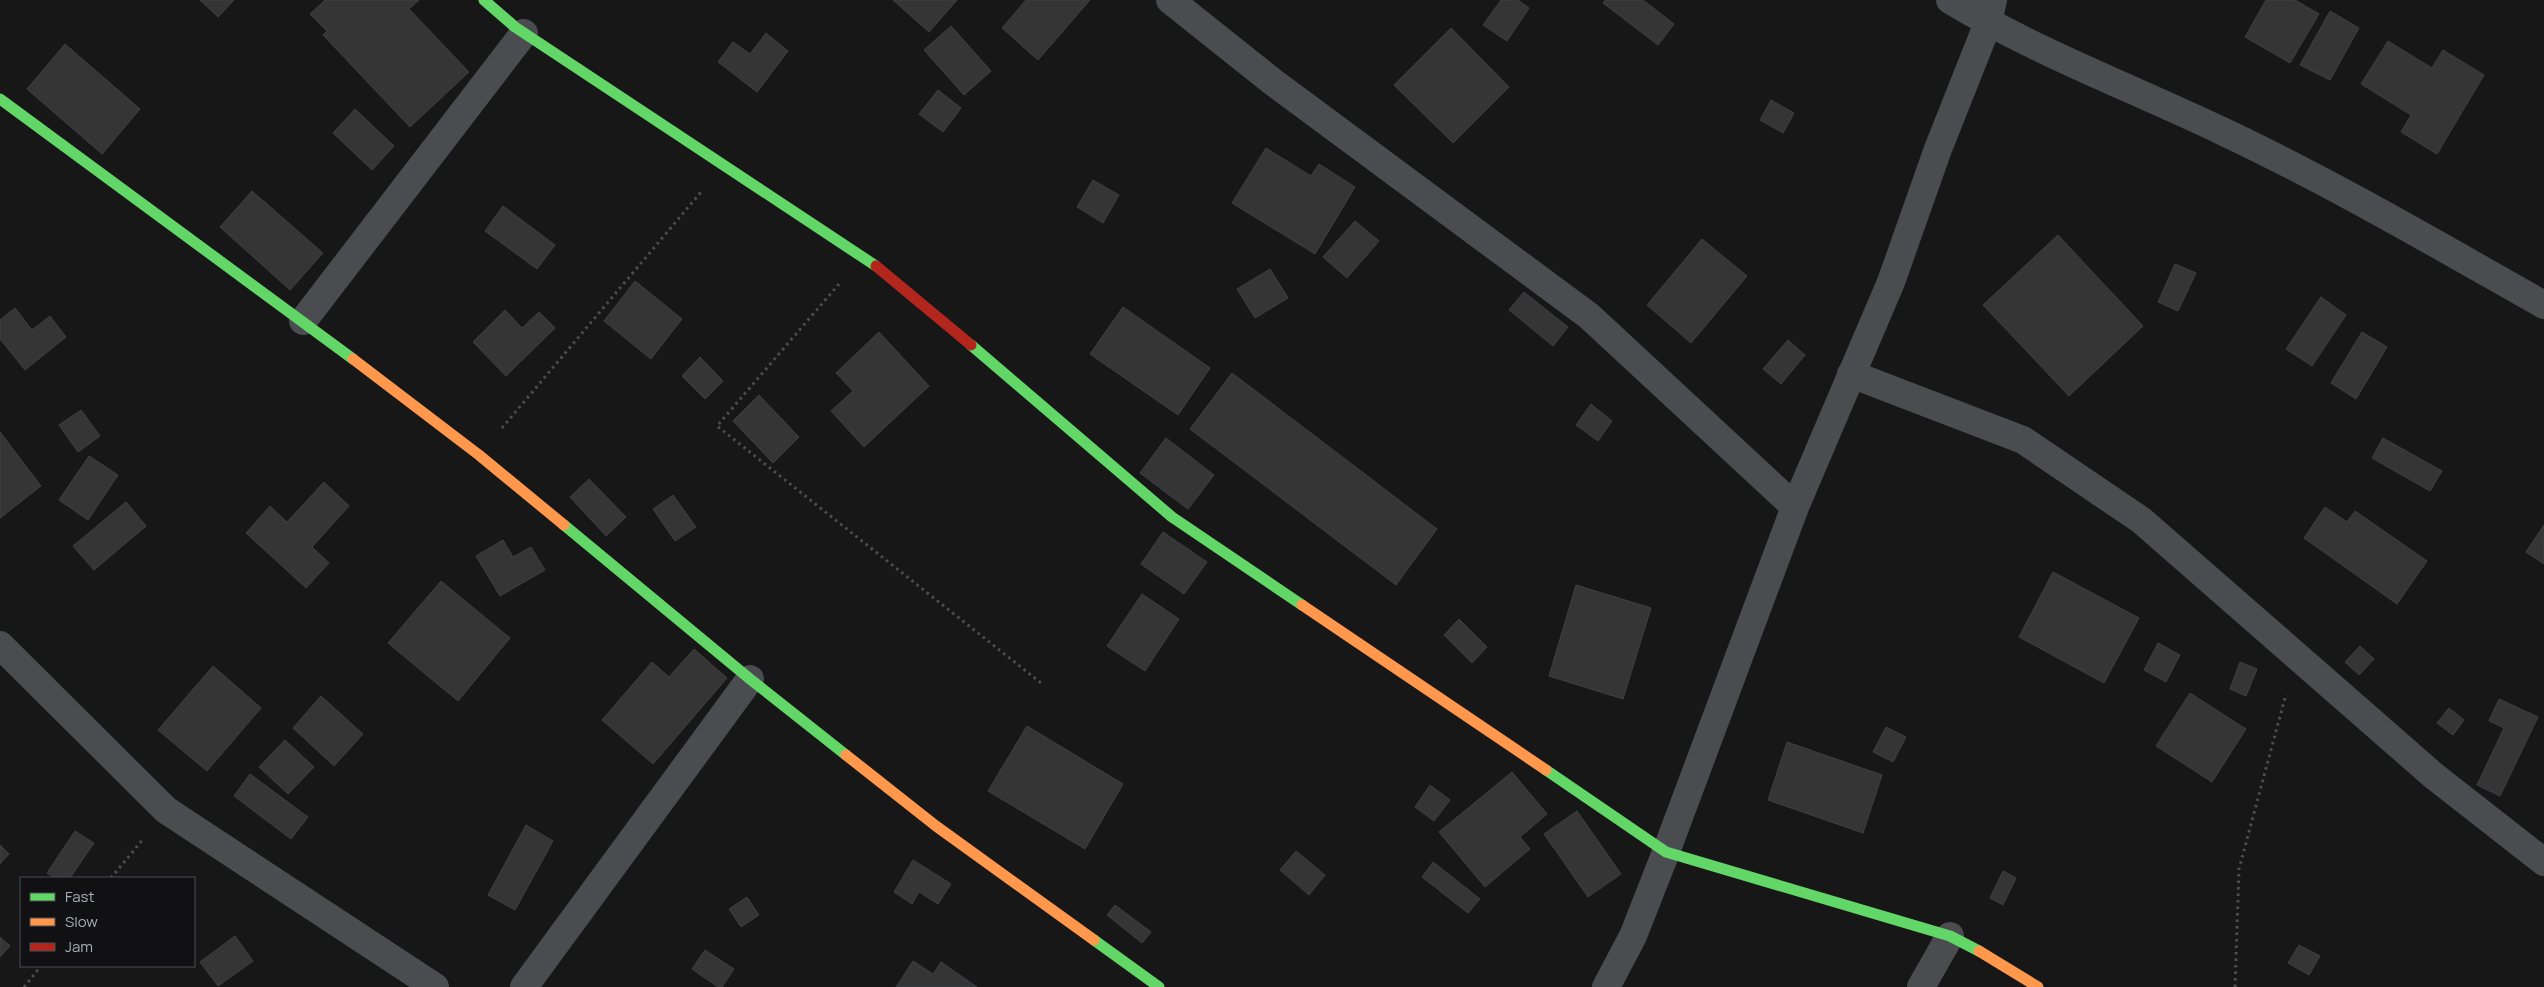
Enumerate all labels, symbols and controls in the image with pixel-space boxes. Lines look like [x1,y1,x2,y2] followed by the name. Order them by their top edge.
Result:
[20,877,195,967] legend
[65,886,94,907] text: Fast
[65,911,98,932] text: Slow
[65,936,93,957] text: Jam

